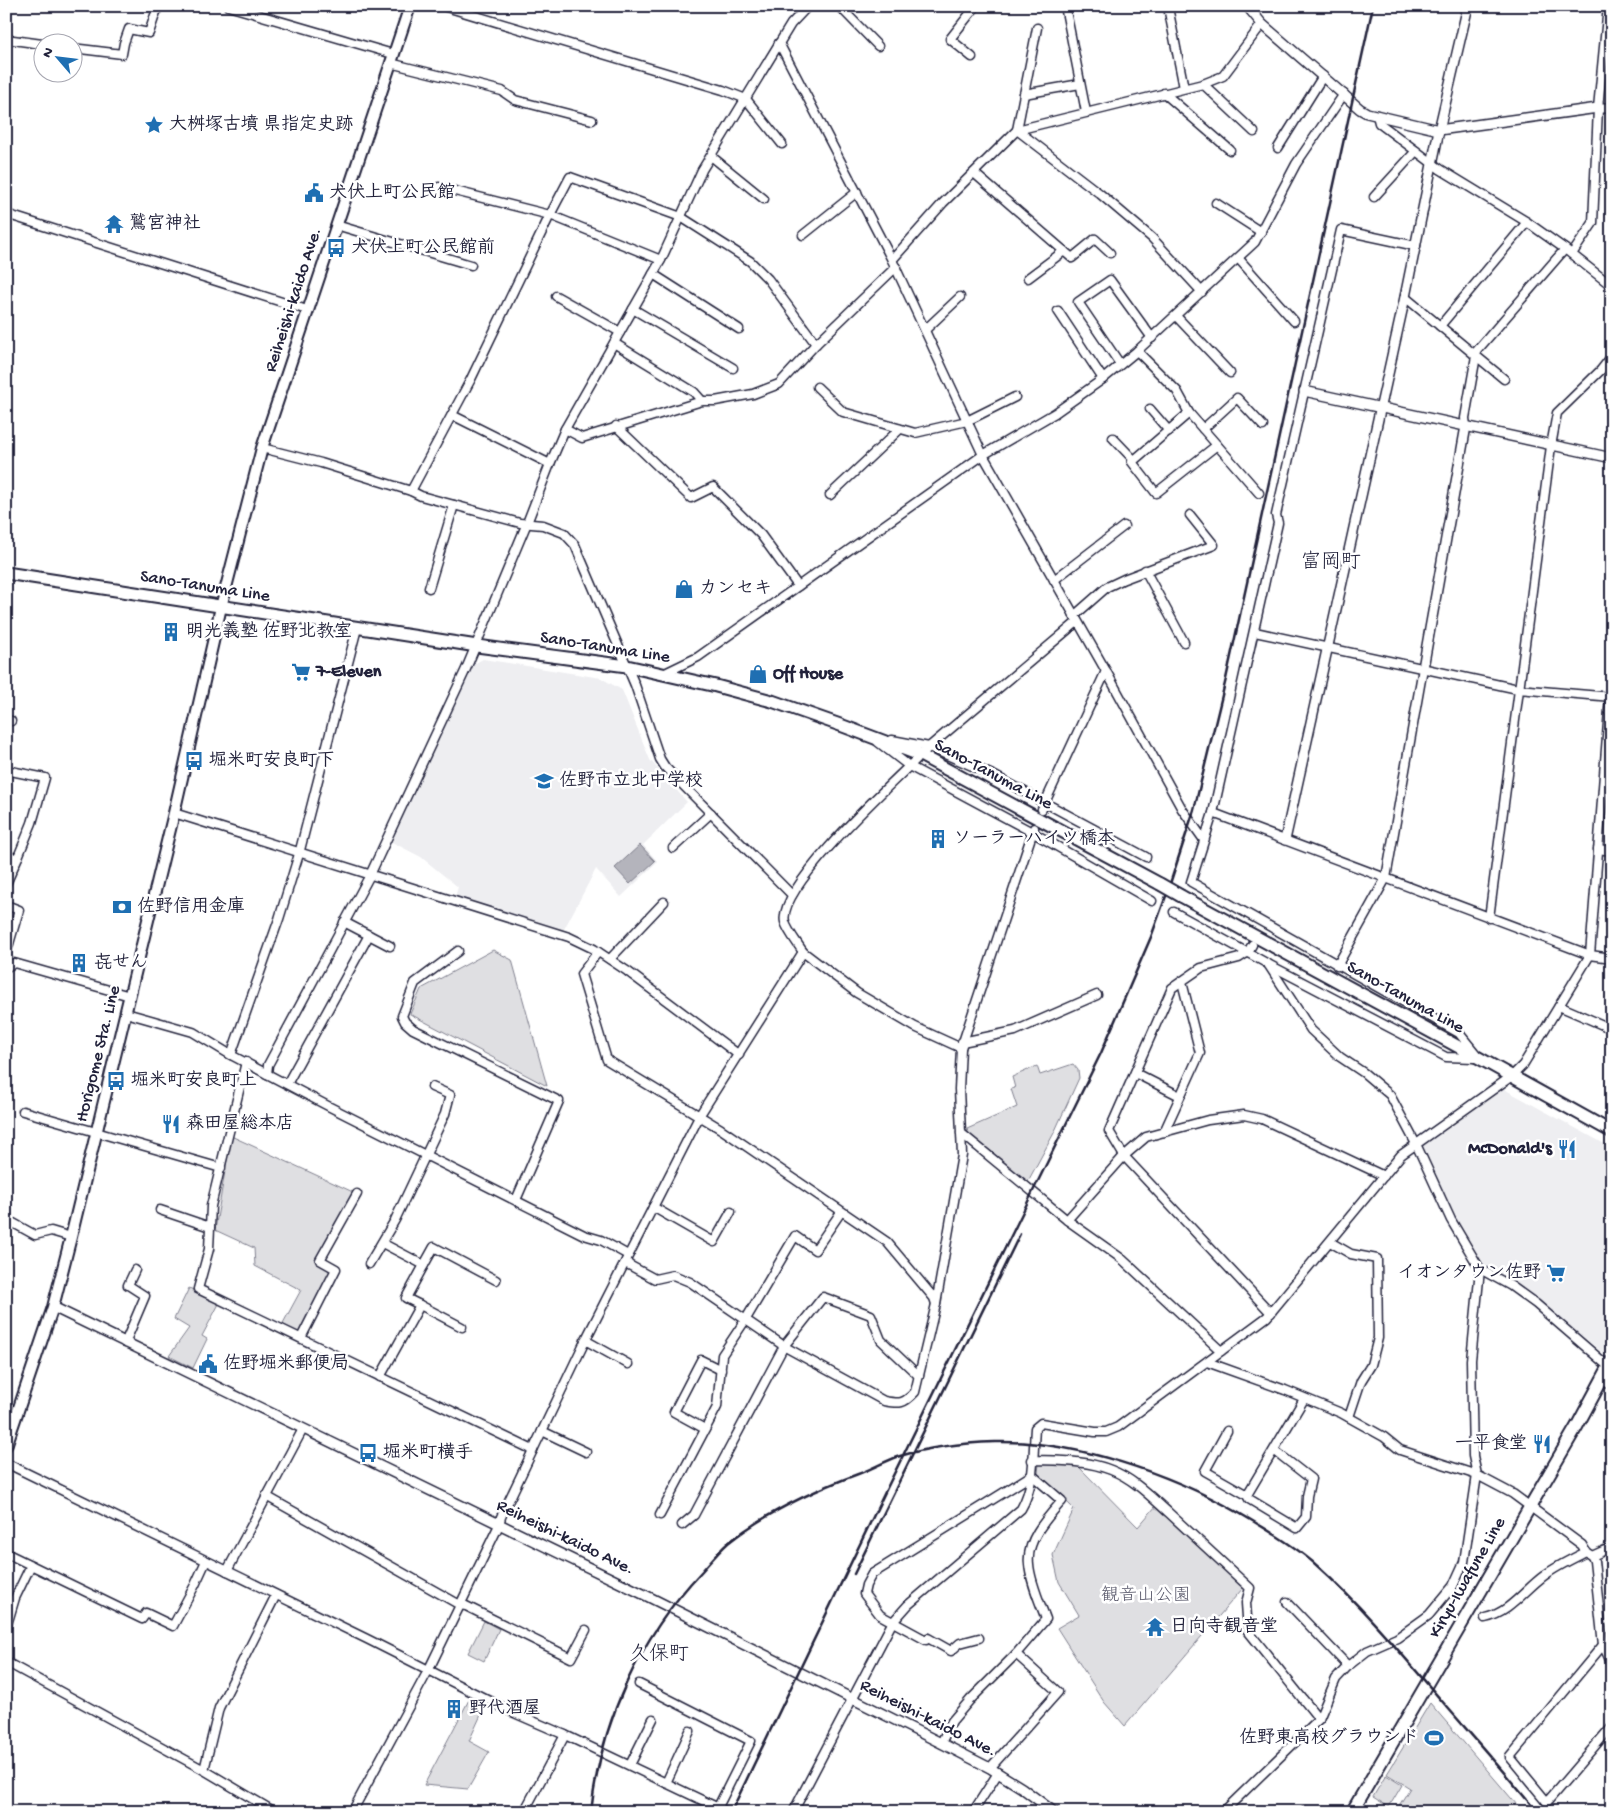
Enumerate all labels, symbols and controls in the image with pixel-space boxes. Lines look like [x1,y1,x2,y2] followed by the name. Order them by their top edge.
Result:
[32,32,82,82] north arrow
[39,45,58,61] text: N
[143,114,165,136] place icon: 大桝塚古墳 県指定史跡
[169,114,353,136] place label: 大桝塚古墳 県指定史跡
[303,182,325,204] public building icon: 犬伏上町公民館
[329,182,455,204] place label: 犬伏上町公民館
[129,212,201,235] place label: 鷲宮神社
[103,213,125,235] temple icon: 鷲宮神社
[261,225,327,375] street label: Reiheishi-kaido Ave.
[325,237,347,259] bus stop icon: 犬伏上町公民館前
[351,237,495,259] place label: 犬伏上町公民館前
[1301,550,1361,575] district label: 富岡町
[139,566,272,608] street label: Sano-Tanuma Line
[673,578,695,600] shop icon: カンセキ
[699,579,772,600] place label: カンセキ
[160,621,182,643] building icon: 明光義塾 佐野北教室
[186,621,352,643] place label: 明光義塾 佐野北教室
[539,627,672,669] street label: Sano-Tanuma Line
[290,661,312,683] supermarket icon: 7-Eleven
[315,662,382,683] place label: 7-Eleven
[747,663,769,685] shop icon: Off House
[773,664,844,685] place label: Off House
[930,735,1056,815] street label: Sano-Tanuma Line
[183,750,205,772] bus stop icon: 堀米町安良町下
[209,750,335,772] place label: 堀米町安良町下
[533,770,555,792] school or university icon: 佐野市立北中学校
[559,770,703,792] place label: 佐野市立北中学校
[927,828,949,850] building icon: ソーラーハイツ橋本
[953,828,1115,850] place label: ソーラーハイツ橋本
[137,895,245,918] place label: 佐野信用金庫
[111,896,133,918] bank icon: 佐野信用金庫
[68,952,90,974] building icon: 㐂せん
[94,952,148,974] place label: 㐂せん
[1343,957,1468,1039] street label: Sano-Tanuma Line
[72,983,126,1124] street label: Horigome Sta. Line
[105,1070,127,1092] bus stop icon: 堀米町安良町上
[131,1070,257,1092] place label: 堀米町安良町上
[160,1113,182,1135] restaurant icon: 森田屋総本店
[186,1113,294,1135] place label: 森田屋総本店
[1556,1138,1578,1160] restaurant icon: McDonald's
[1468,1139,1553,1160] place label: McDonald's
[1397,1262,1541,1284] place label: イオンタウン佐野
[1545,1262,1567,1284] supermarket icon: イオンタウン佐野
[197,1353,219,1375] public building icon: 佐野堀米郵便局
[223,1353,349,1375] place label: 佐野堀米郵便局
[1455,1433,1527,1455] place label: 一平食堂
[1531,1433,1553,1455] restaurant icon: 一平食堂
[357,1442,379,1464] bus stop icon: 堀米町横手
[383,1442,473,1464] place label: 堀米町横手
[493,1495,637,1581] street label: Reiheishi-kaido Ave.
[1425,1513,1511,1642] street label: Kiryu-Iwafune Line
[1101,1585,1191,1607] park label: 観音山公園
[1144,1616,1166,1638] temple icon: 日向寺観音堂
[1170,1616,1278,1638] place label: 日向寺観音堂
[629,1643,689,1667] district label: 久保町
[856,1675,1000,1763] street label: Reiheishi-kaido Ave.
[443,1698,465,1720] building icon: 野代酒屋
[469,1698,541,1720] place label: 野代酒屋
[1239,1727,1419,1749] place label: 佐野東高校グラウンド
[1423,1727,1445,1749] sports icon: 佐野東高校グラウンド

